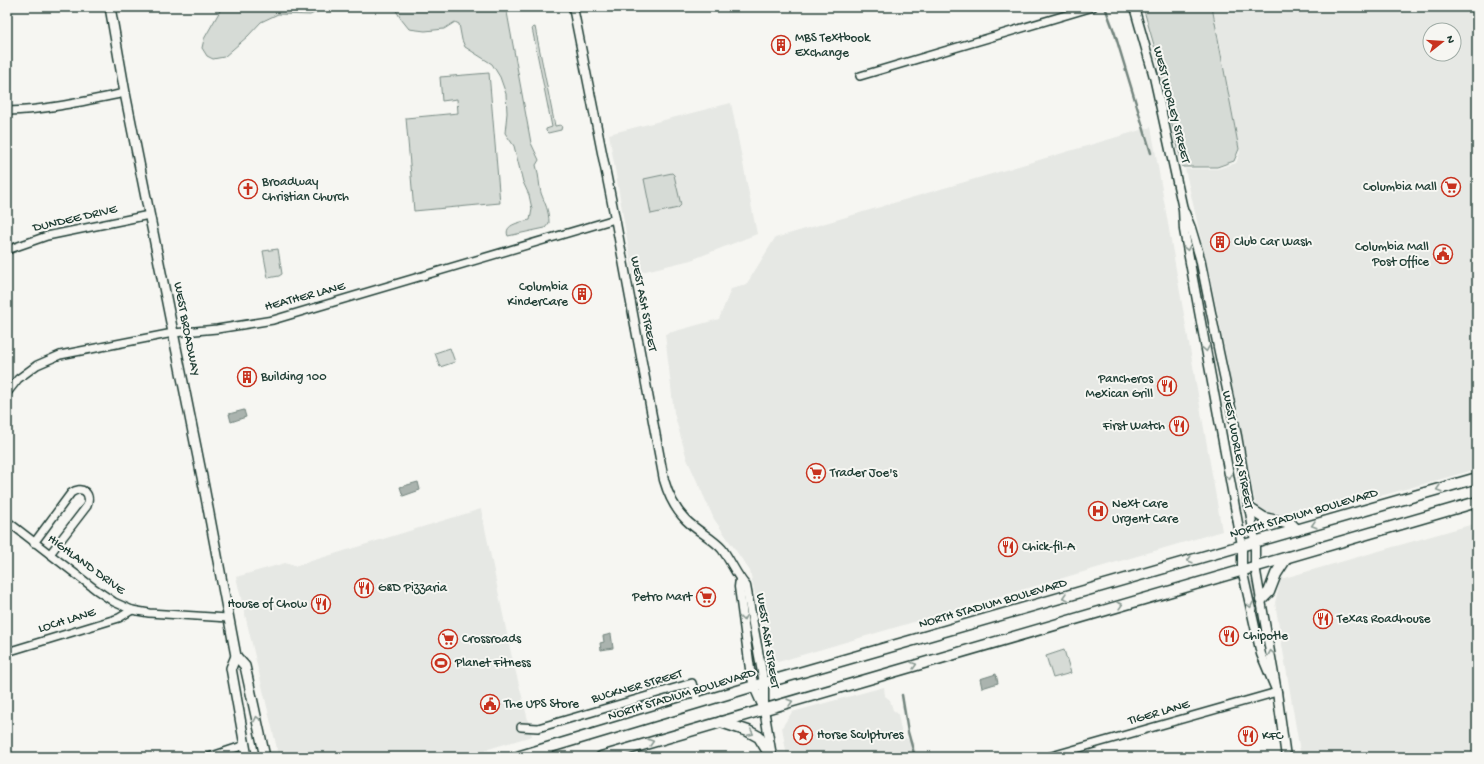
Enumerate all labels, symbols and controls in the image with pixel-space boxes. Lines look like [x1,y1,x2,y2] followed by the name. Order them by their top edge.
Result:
[1422,22,1462,62] north arrow
[795,31,871,61] place label: MBS Textbook Exchange
[770,34,792,56] building icon: MBS Textbook Exchange
[1443,34,1456,45] text: N
[1149,45,1193,166] street label: WEST WORLEY STREET
[261,175,349,205] place label: Broadway Christian Church
[1440,176,1462,198] supermarket icon: Columbia Mall
[237,178,259,200] church icon: Broadway Christian Church
[1363,180,1437,195] place label: Columbia Mall
[30,202,119,236] street label: DUNDEE DRIVE
[1209,231,1231,253] building icon: Club Car Wash
[1234,235,1312,250] place label: Club Car Wash
[1355,240,1429,270] place label: Columbia Mall Post Office
[1432,243,1454,265] public building icon: Columbia Mall Post Office
[1182,245,1191,251] one-way arrow
[626,255,660,354] street label: WEST ASH STREET
[263,279,348,315] street label: HEATHER LANE
[507,280,569,310] place label: Columbia KinderCare
[170,281,202,377] street label: WEST BROADWAY
[571,283,593,305] building icon: Columbia KinderCare
[1201,346,1209,352] one-way arrow
[236,366,258,388] building icon: Building 100
[260,370,327,385] place label: Building 100
[1085,372,1154,402] place label: Pancheros Mexican Grill
[1156,375,1178,397] restaurant icon: Pancheros Mexican Grill
[1218,390,1256,511] street label: WEST WORLEY STREET
[1168,415,1190,437] restaurant icon: First Watch
[1102,419,1165,434] place label: First Watch
[805,462,827,484] supermarket icon: Trader Joe's
[829,466,898,481] place label: Trader Joe's
[1225,474,1233,480] one-way arrow
[1436,484,1443,493] one-way arrow
[1228,485,1380,542] street label: NORTH STADIUM BOULEVARD
[1112,497,1179,527] place label: Next Care Urgent Care
[1087,500,1109,522] hospital icon: Next Care Urgent Care
[1311,520,1318,529] one-way arrow
[44,532,129,599] street label: HIGHLAND DRIVE
[997,536,1019,558] restaurant icon: Chick-fil-A
[1022,540,1076,555] place label: Chick-fil-A
[1186,556,1193,564] one-way arrow
[917,575,1069,632] street label: NORTH STADIUM BOULEVARD
[353,577,375,599] restaurant icon: G&D Pizzaria
[378,581,448,596] place label: G&D Pizzaria
[695,586,717,608] supermarket icon: Petro Mart
[631,590,694,605] place label: Petro Mart
[752,592,782,691] street label: WEST ASH STREET
[1061,592,1068,600] one-way arrow
[310,593,332,615] restaurant icon: House of Chow
[228,597,307,612] place label: House of Chow
[1116,601,1123,610] one-way arrow
[1246,601,1254,608] one-way arrow
[37,605,98,637] street label: LOCH LANE
[1312,608,1334,630] restaurant icon: Texas Roadhouse
[1336,612,1431,627] place label: Texas Roadhouse
[738,615,747,621] one-way arrow
[1218,625,1240,647] restaurant icon: Chipotle
[437,628,459,650] supermarket icon: Crossroads
[1243,629,1288,644] place label: Chipotle
[462,632,522,647] place label: Crossroads
[1267,650,1275,656] one-way arrow
[430,652,452,674] sports icon: Planet Fitness
[454,656,532,671] place label: Planet Fitness
[911,661,918,670] one-way arrow
[606,665,758,725] street label: NORTH STADIUM BOULEVARD
[589,667,685,707] street label: BUCKNER STREET
[479,693,501,715] public building icon: The UPS Store
[503,697,579,712] place label: The UPS Store
[1126,697,1192,729] street label: TIGER LANE
[786,698,793,706] one-way arrow
[253,716,261,722] one-way arrow
[792,724,814,746] place icon: Horse Sculptures
[1237,725,1259,747] restaurant icon: KFC
[747,728,754,736] one-way arrow
[817,728,905,743] place label: Horse Sculptures
[1262,729,1284,744] place label: KFC
[648,738,655,747] one-way arrow

